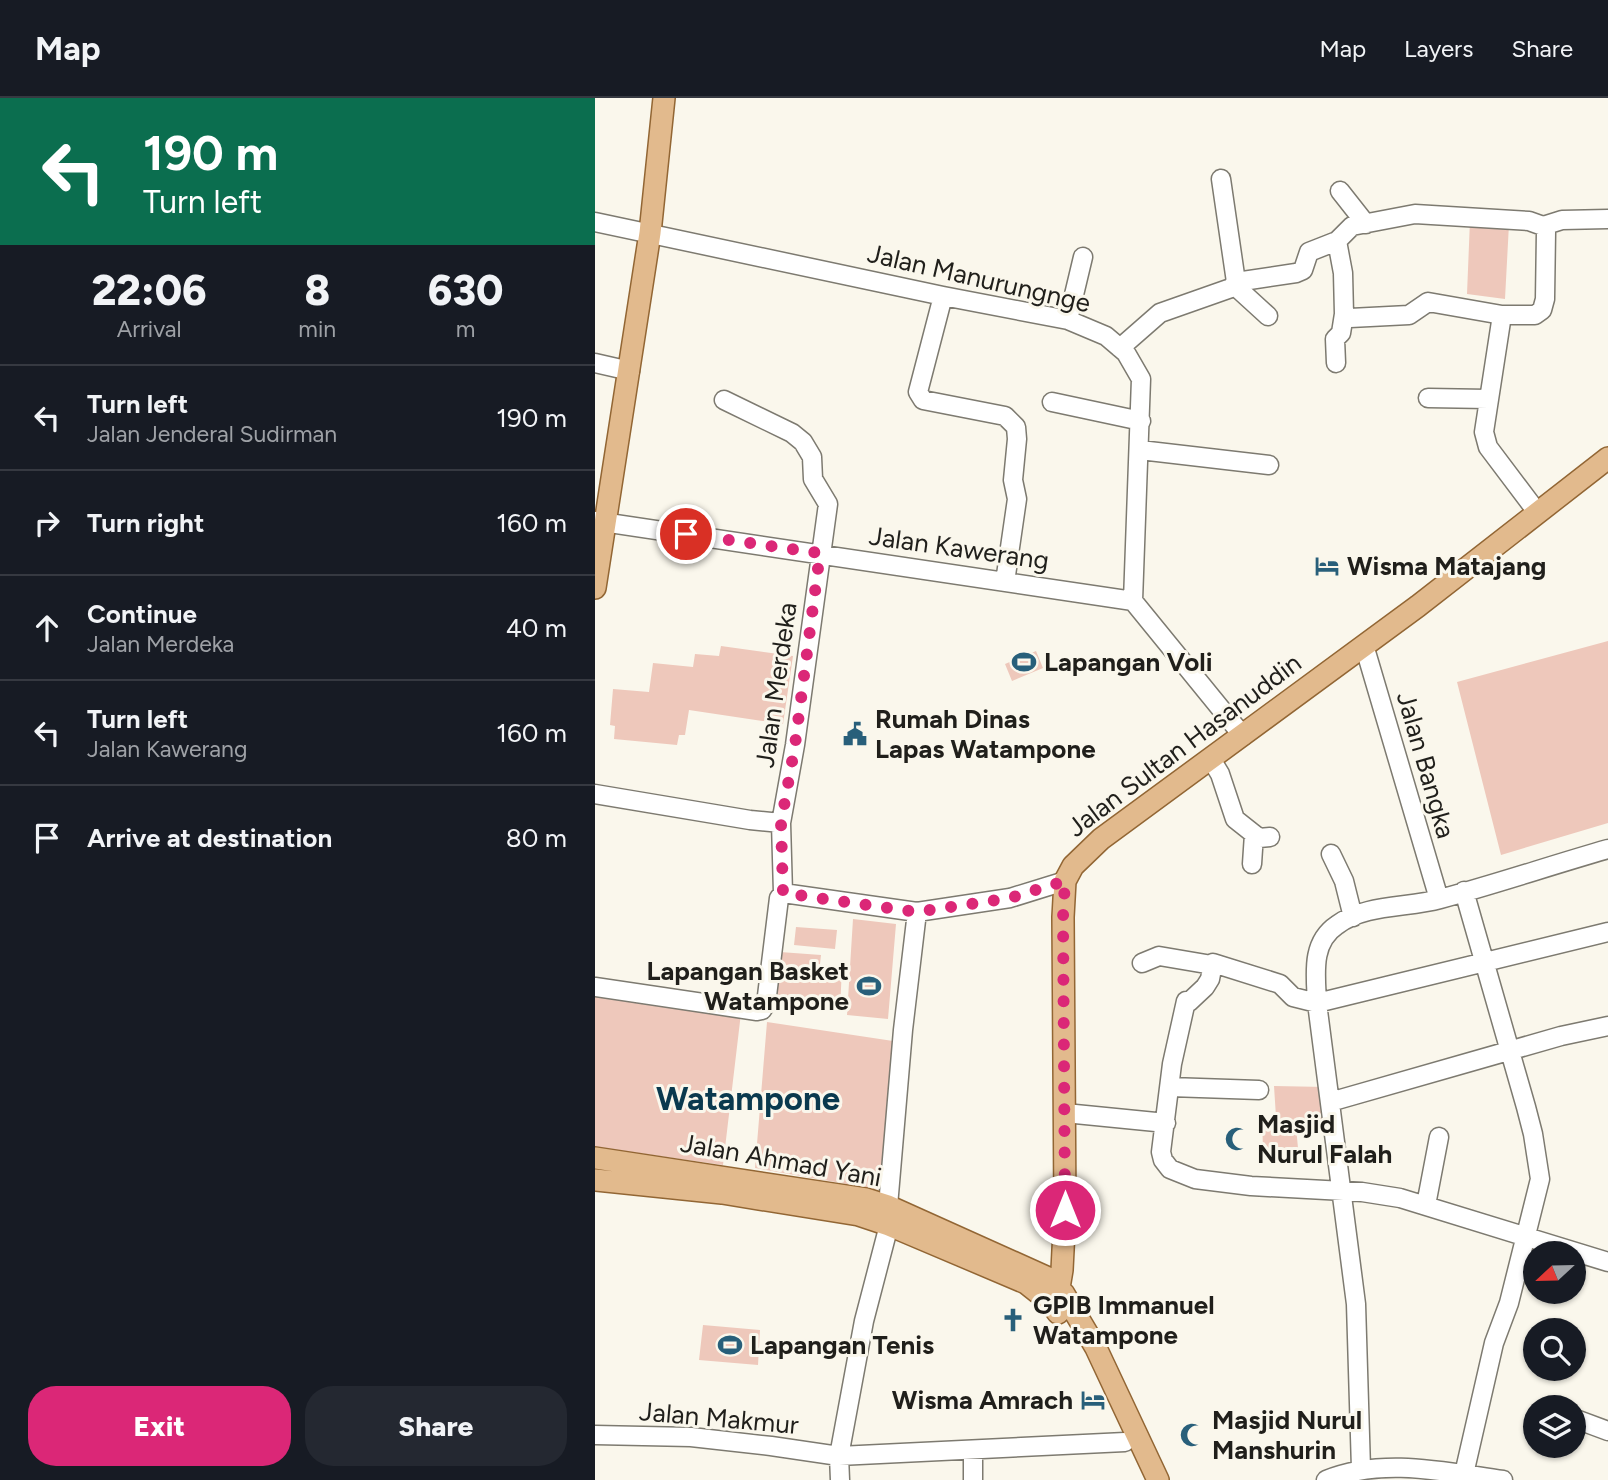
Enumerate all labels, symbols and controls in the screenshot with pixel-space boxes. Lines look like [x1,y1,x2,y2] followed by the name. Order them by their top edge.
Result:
[35,29,101,68] text: Map
[1319,34,1366,63] text: Map
[1404,34,1473,63] text: Layers
[1511,34,1573,63] text: Share
[143,123,278,182] text: 190 m
[28,126,119,217] icon: left
[143,183,262,221] text: Turn left
[864,237,1094,319] street label: Jalan Manurungnge
[92,265,207,316] text: 22:06
[304,265,330,316] text: 8
[428,265,503,316] text: 630
[117,315,182,343] text: Arrival
[298,315,336,343] text: min
[456,315,475,343] text: m
[87,388,188,420] text: Turn left
[28,399,66,437] icon: left
[496,402,567,434] text: 190 m
[87,420,337,448] text: Jalan Jenderal Sudirman
[28,504,66,542] icon: right
[656,504,716,564] pin
[87,507,204,539] text: Turn right
[496,507,567,539] text: 160 m
[667,515,705,553] icon: arrive
[867,520,1051,576] street label: Jalan Kawerang
[1347,550,1546,582] place label: Wisma Matajang
[1313,552,1341,580] hotel icon: Wisma Matajang
[87,598,197,630] text: Continue
[749,600,803,770] street label: Jalan Merdeka
[28,609,66,647] icon: ahead
[506,612,567,644] text: 40 m
[87,630,234,658] text: Jalan Merdeka
[1044,646,1213,678] place label: Lapangan Voli
[1061,646,1307,844] street label: Jalan Sultan Hasanuddin
[1010,648,1038,676] sports icon: Lapangan Voli
[1390,688,1462,842] street label: Jalan Bangka
[87,703,188,735] text: Turn left
[875,703,1096,765] place label: Rumah Dinas Lapas Watampone
[28,714,66,752] icon: left
[496,717,567,749] text: 160 m
[841,720,869,748] public building icon: Rumah Dinas Lapas Watampone
[87,735,247,763] text: Jalan Kawerang
[28,819,66,857] icon: arrive
[87,822,332,854] text: Arrive at destination
[506,822,567,854] text: 80 m
[646,955,849,1017] place label: Lapangan Basket Watampone
[855,972,883,1000] sports icon: Lapangan Basket Watampone
[656,1079,840,1118] district label: Watampone
[1257,1108,1392,1170] place label: Masjid Nurul Falah
[1223,1125,1251,1153] mosque icon: Masjid Nurul Falah
[678,1127,884,1193] street label: Jalan Ahmad Yani
[1028,1173,1102,1247] position arrow
[1523,1241,1585,1304] north arrow
[1523,1241,1586,1458] map controls
[1033,1289,1215,1351] place label: GPIB Immanuel Watampone
[999,1306,1027,1334] church icon: GPIB Immanuel Watampone
[1523,1318,1586,1381] button: search
[750,1329,934,1361] place label: Lapangan Tenis
[716,1331,744,1359] sports icon: Lapangan Tenis
[892,1384,1073,1416] place label: Wisma Amrach
[28,1386,291,1466] button: Exit
[305,1386,567,1466] button: Share
[1079,1386,1107,1414] hotel icon: Wisma Amrach
[638,1395,800,1441] street label: Jalan Makmur
[1523,1395,1586,1458] button: layers
[1212,1404,1362,1466] place label: Masjid Nurul Manshurin
[1178,1421,1206,1449] mosque icon: Masjid Nurul Manshurin

